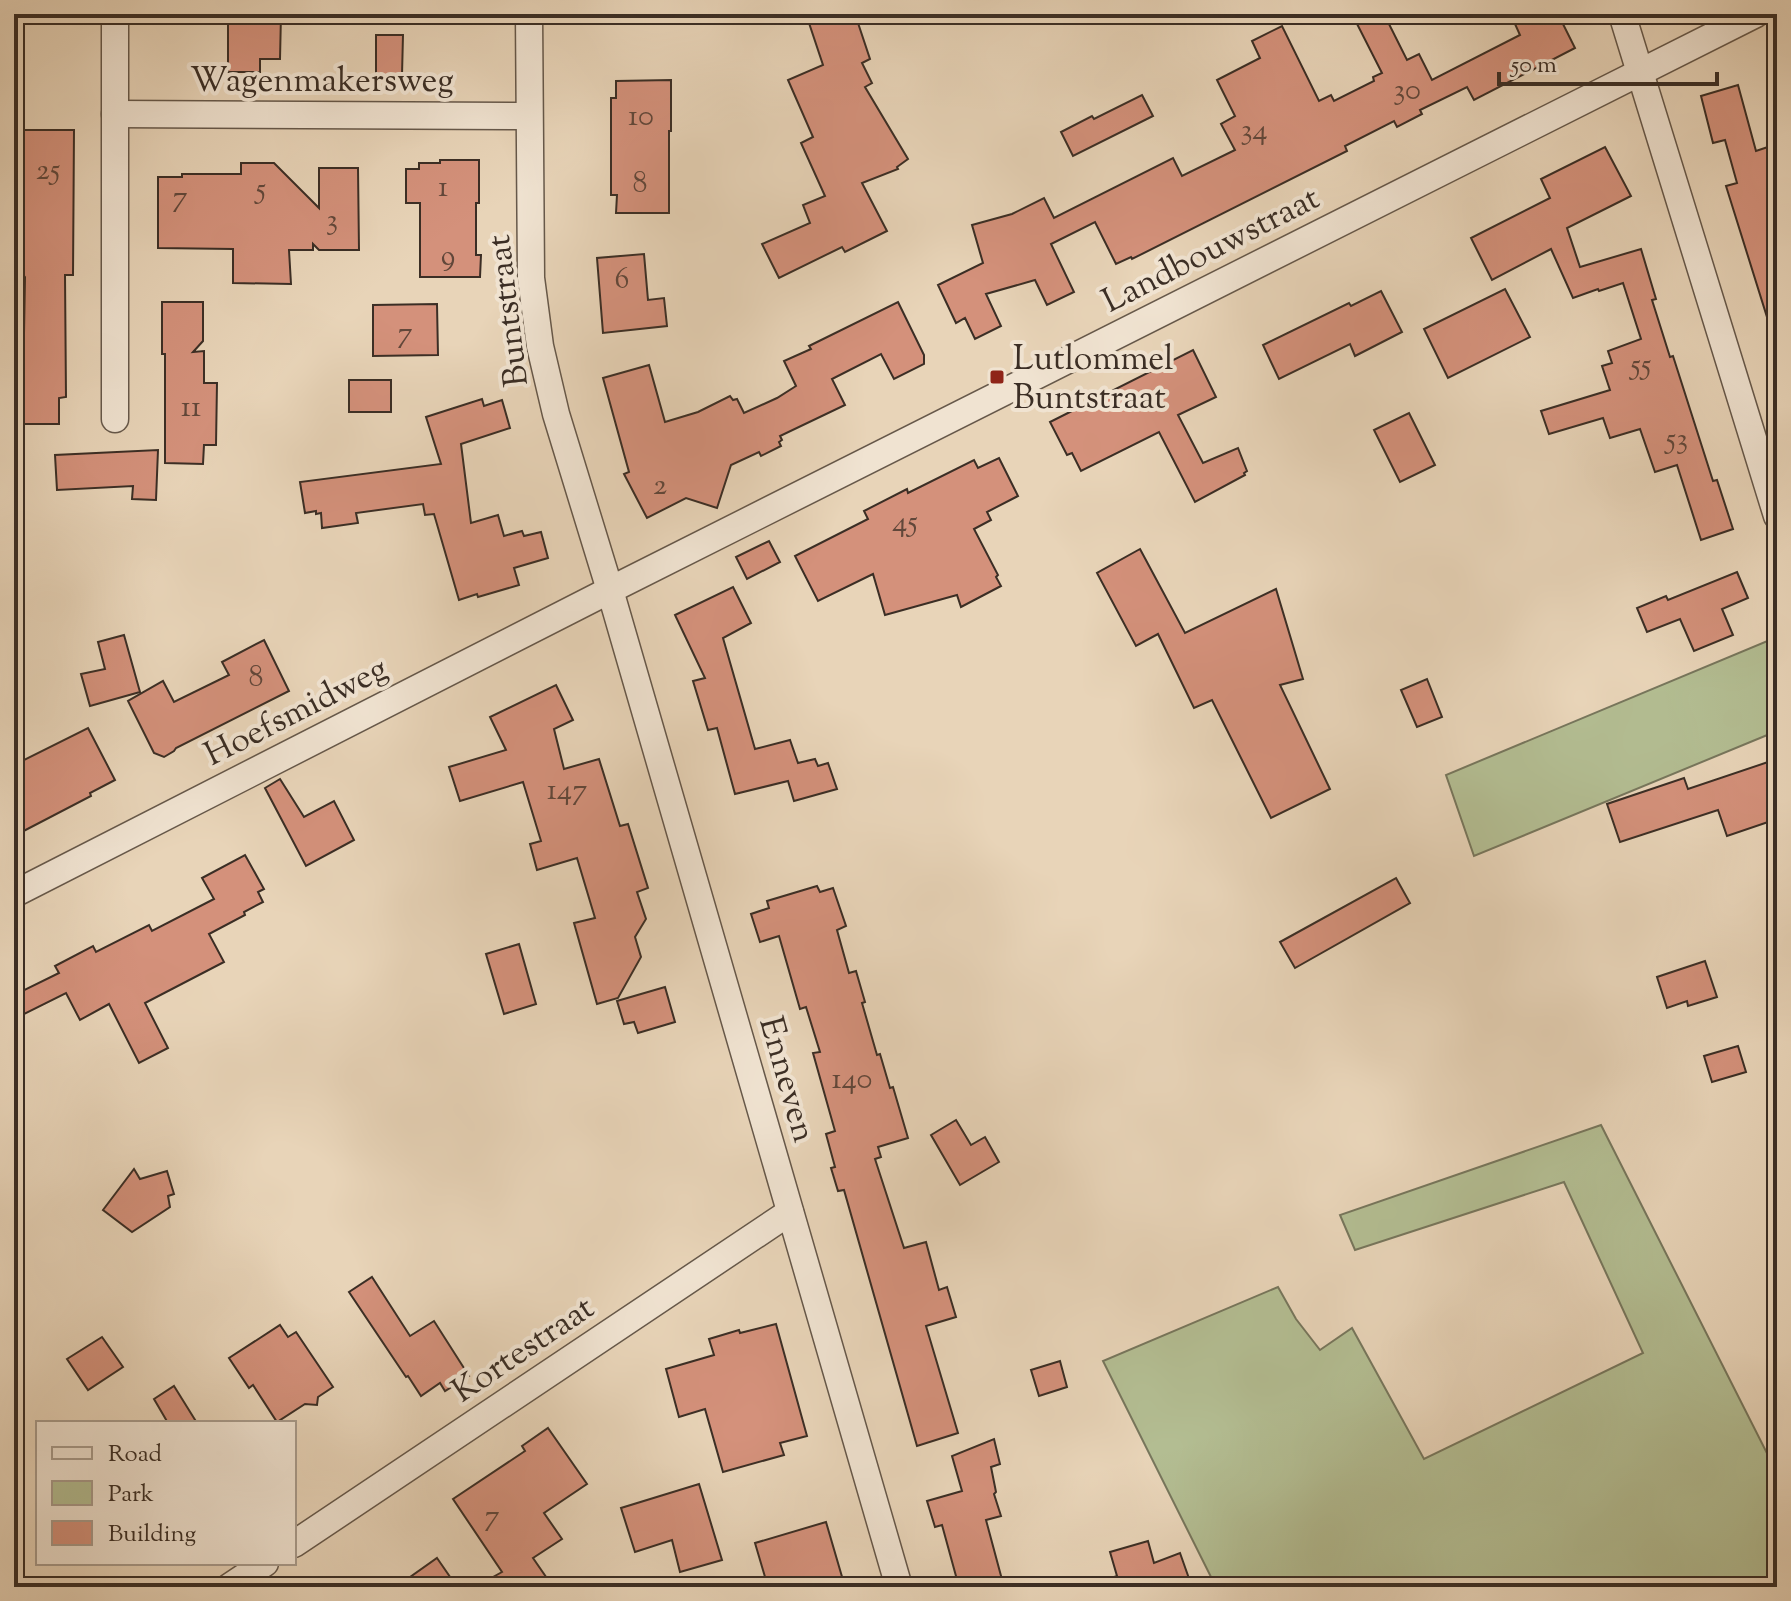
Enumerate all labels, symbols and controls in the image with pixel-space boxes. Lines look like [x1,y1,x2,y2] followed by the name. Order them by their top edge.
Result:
[1499,36,1717,86] scale bar
[1509,49,1557,83] text: 50 m
[190,58,454,107] street label: Wagenmakersweg
[1393,70,1421,113] house number: 30
[628,96,654,139] house number: 10
[1240,110,1268,153] house number: 34
[36,150,60,193] house number: 25
[633,163,648,206] house number: 8
[438,167,448,210] house number: 1
[254,169,266,212] house number: 5
[1094,175,1329,327] street label: Landbouwstraat
[172,177,188,220] house number: 7
[326,200,338,243] house number: 3
[476,231,543,389] street label: Buntstraat
[441,236,455,279] house number: 9
[615,259,629,302] house number: 6
[397,313,413,356] house number: 7
[1013,336,1174,424] place label: Lutlommel Buntstraat
[1629,345,1651,388] house number: 55
[988,368,1006,386] marker: Lutlommel Buntstraat
[181,387,201,430] house number: 11
[1664,419,1688,462] house number: 53
[653,465,667,508] house number: 2
[892,502,918,545] house number: 45
[196,646,397,780] street label: Hoefsmidweg
[249,657,264,700] house number: 8
[547,770,587,813] house number: 147
[744,1011,827,1148] street label: Enneven
[832,1059,872,1102] house number: 140
[443,1285,605,1417] street label: Kortestraat
[36,1421,296,1565] legend
[108,1438,162,1472] text: Road
[108,1478,154,1512] text: Park
[484,1496,500,1539] house number: 7
[108,1518,197,1552] text: Building

